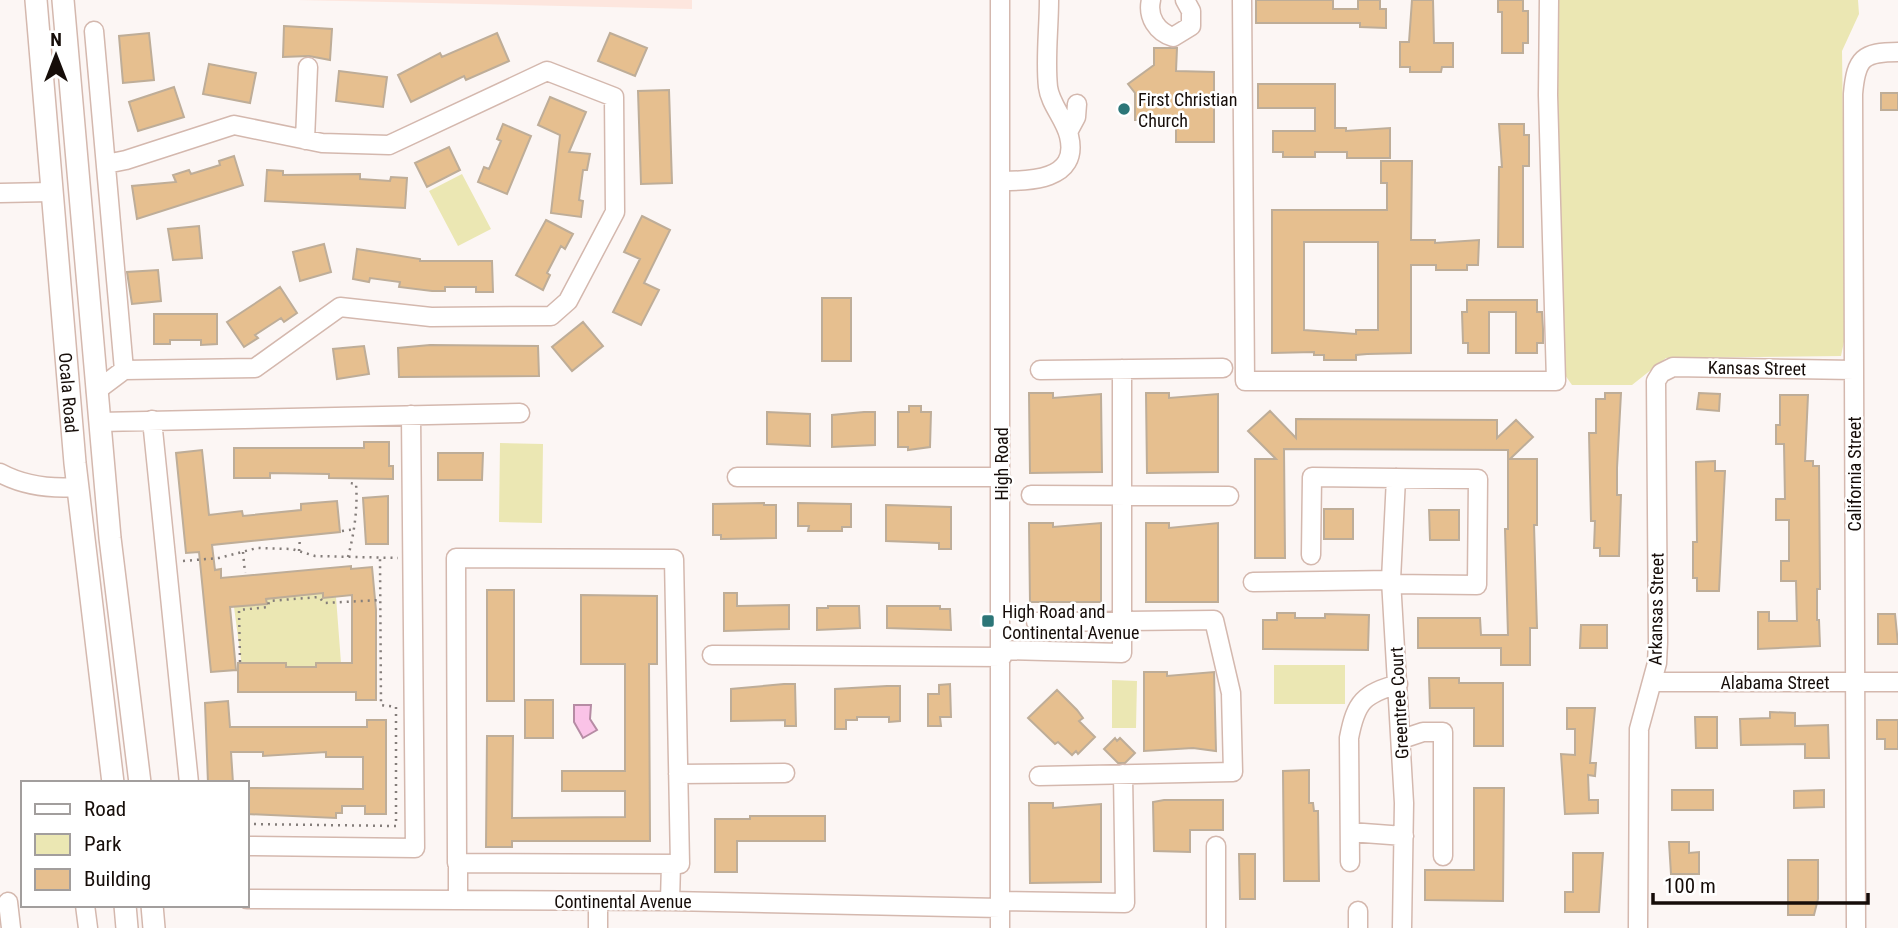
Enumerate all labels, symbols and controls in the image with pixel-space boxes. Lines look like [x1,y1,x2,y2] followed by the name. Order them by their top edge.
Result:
[21,21,91,91] north arrow
[50,28,62,51] text: N
[1138,89,1237,131] place label: First Christian Church
[1116,101,1132,117] marker: First Christian Church
[55,351,83,434] street label: Ocala Road
[1708,357,1806,379] street label: Kansas Street
[1844,416,1865,532] street label: California Street
[991,427,1012,501] street label: High Road
[1645,552,1667,666] street label: Arkansas Street
[1002,601,1139,643] place label: High Road and Continental Avenue
[980,613,996,629] marker: High Road and Continental Avenue
[1386,646,1412,760] street label: Greentree Court
[1720,672,1830,693] street label: Alabama Street
[21,781,248,907] legend
[84,797,126,821] text: Road
[84,832,122,856] text: Park
[1653,862,1868,906] scale bar
[84,867,151,891] text: Building
[1664,874,1716,898] text: 100 m
[554,891,692,912] street label: Continental Avenue

